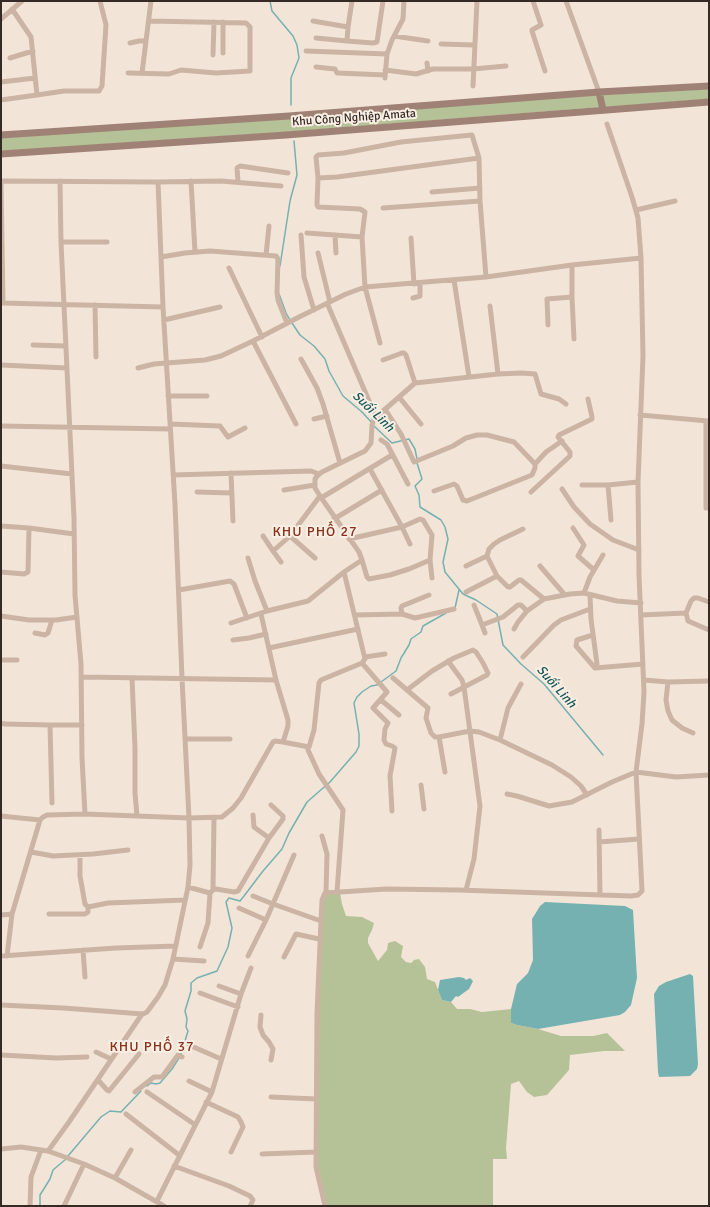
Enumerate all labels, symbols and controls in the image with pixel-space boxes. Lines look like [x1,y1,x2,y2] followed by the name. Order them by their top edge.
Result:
[292,106,416,130] street label: Khu Công Nghiệp Amata
[349,388,397,436] water label: Suối Linh
[272,524,358,540] district label: KHU PHỐ 27
[533,663,579,711] water label: Suối Linh
[109,1039,195,1055] district label: KHU PHỐ 37

